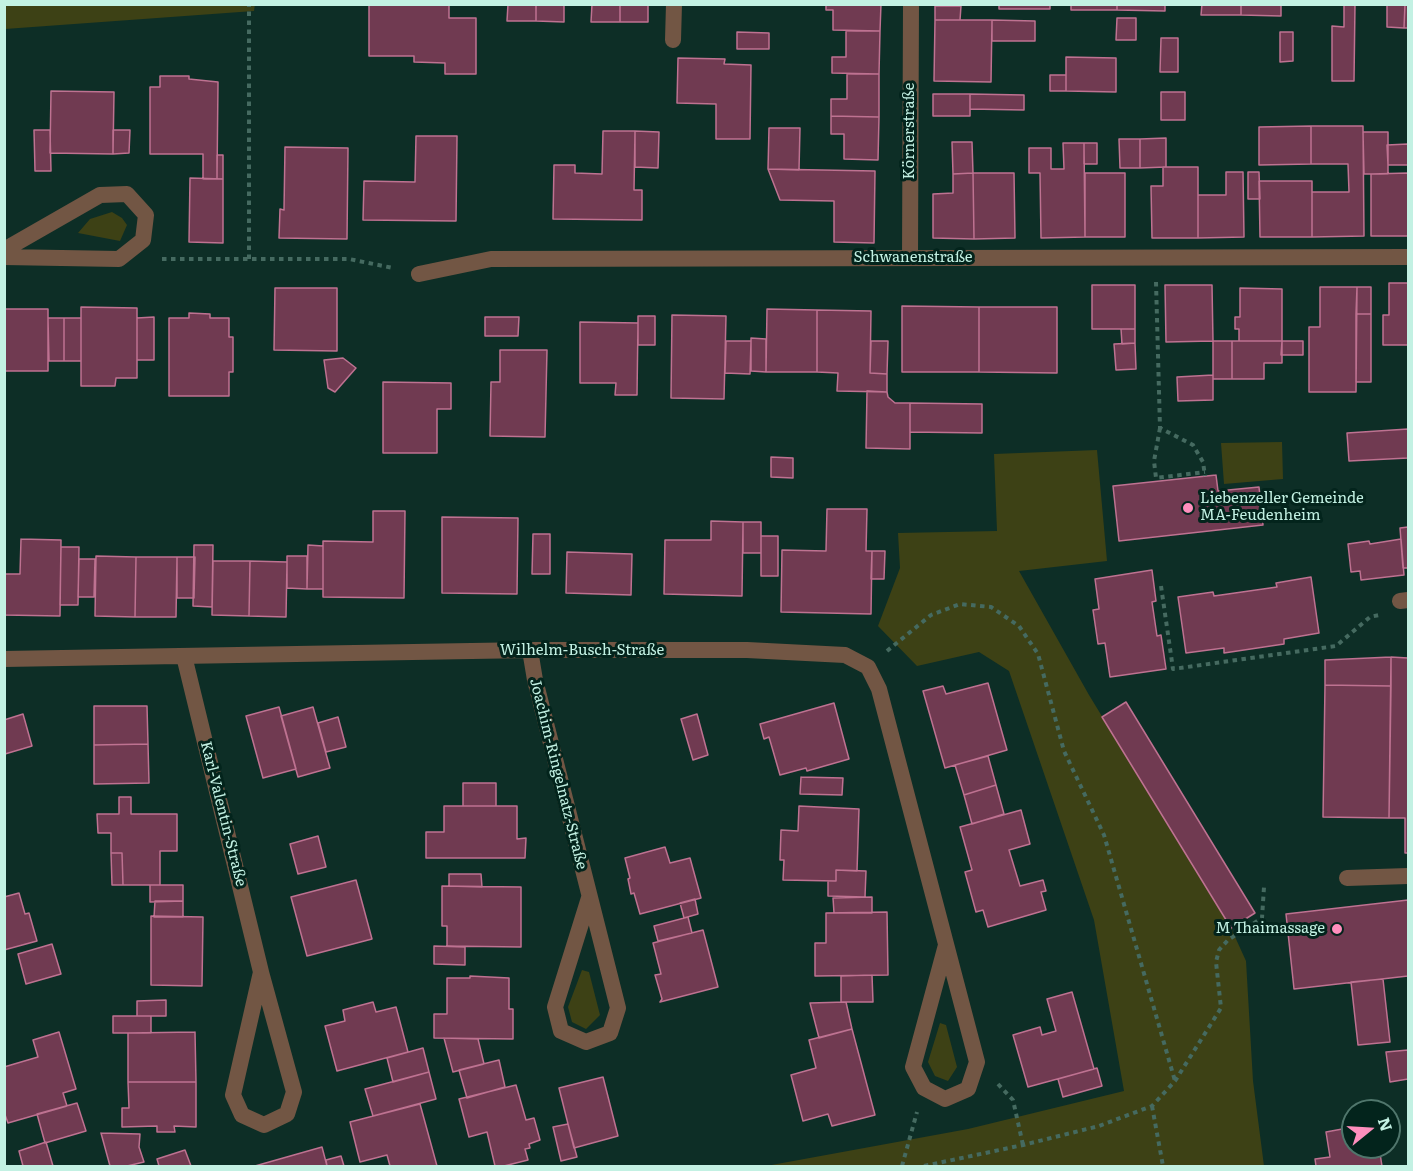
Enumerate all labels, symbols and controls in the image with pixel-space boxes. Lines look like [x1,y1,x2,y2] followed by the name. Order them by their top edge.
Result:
[901,83,919,179] street label: Körnerstraße
[853,249,973,267] street label: Schwanenstraße
[1200,490,1364,525] place label: Liebenzeller Gemeinde MA-Feudenheim
[1181,501,1195,515] marker: Liebenzeller Gemeinde MA-Feudenheim
[500,642,664,660] street label: Wilhelm-Busch-Straße
[525,676,591,872] street label: Joachim-Ringelnatz-Straße
[196,740,250,888] street label: Karl-Valentin-Straße
[1215,920,1325,938] place label: M Thaimassage
[1330,922,1344,936] marker: M Thaimassage
[1341,1099,1401,1159] north arrow
[1373,1114,1400,1134] text: N

